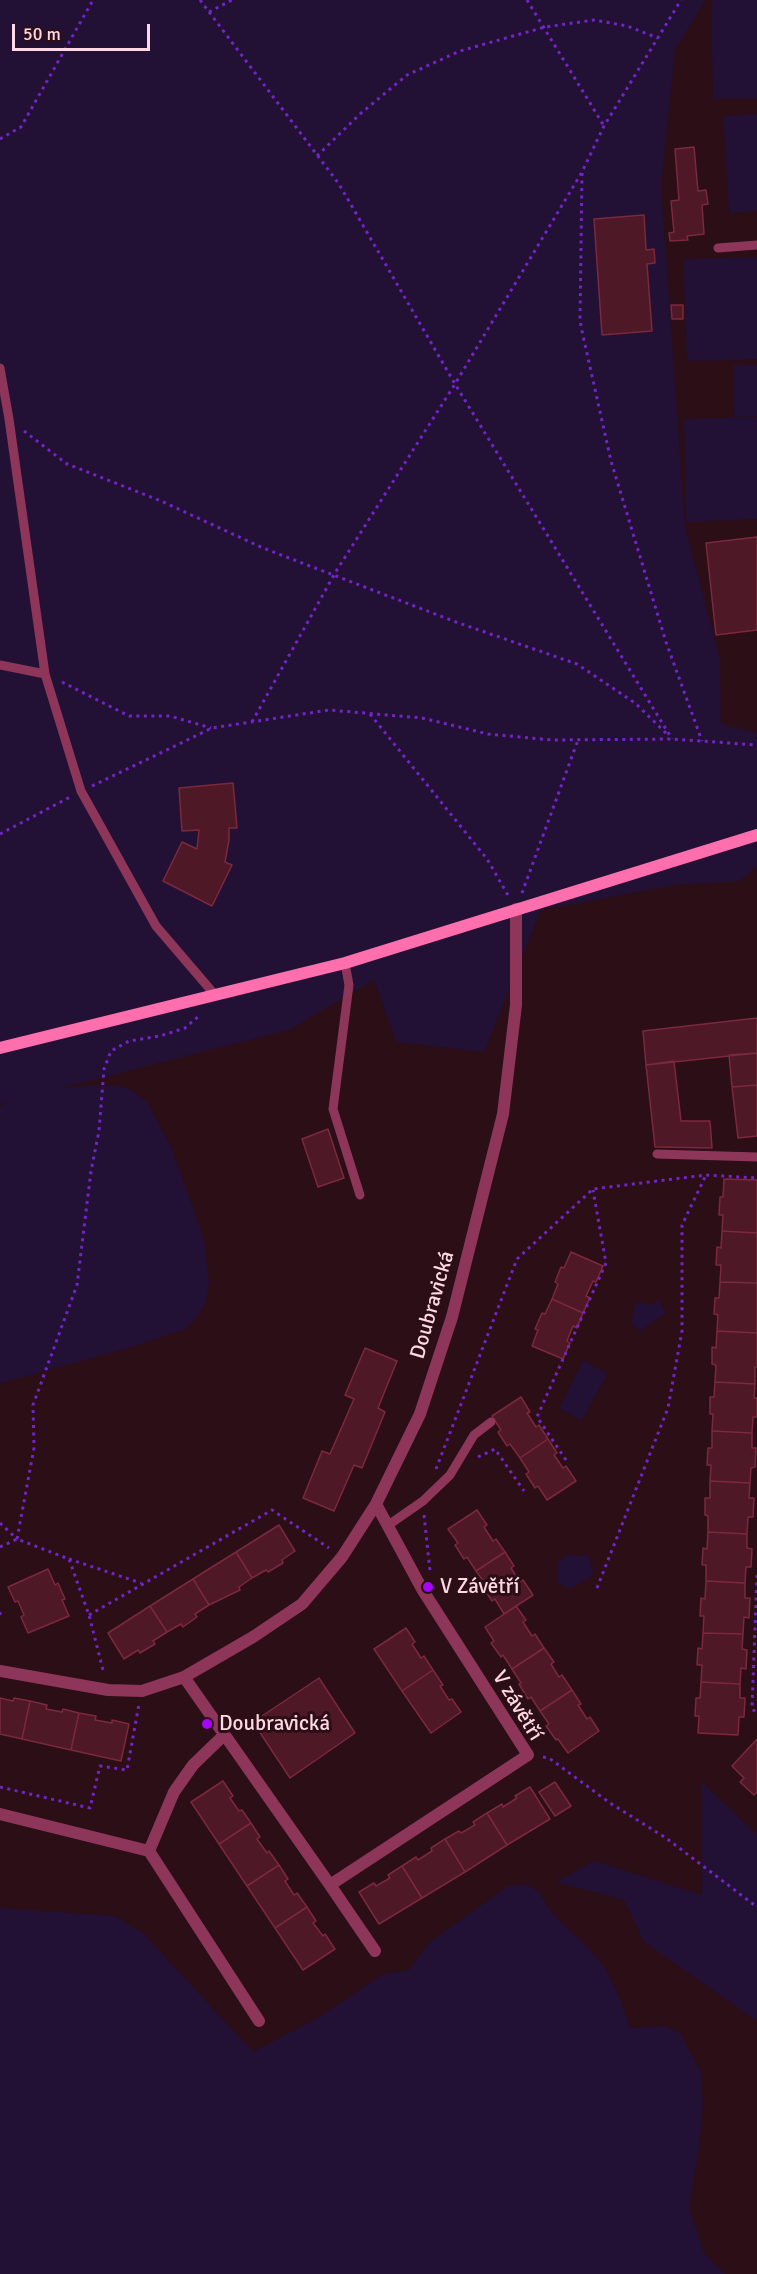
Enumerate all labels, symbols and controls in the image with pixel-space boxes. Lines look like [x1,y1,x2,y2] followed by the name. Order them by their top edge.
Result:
[15,12,153,50] scale bar
[23,23,61,45] text: 50 m
[406,1248,460,1362] street label: Doubravická
[440,1574,519,1600] place label: V Závětří
[421,1580,435,1594] marker: V Závětří
[486,1666,548,1746] street label: V závětří
[219,1711,330,1737] place label: Doubravická
[200,1717,214,1731] marker: Doubravická

